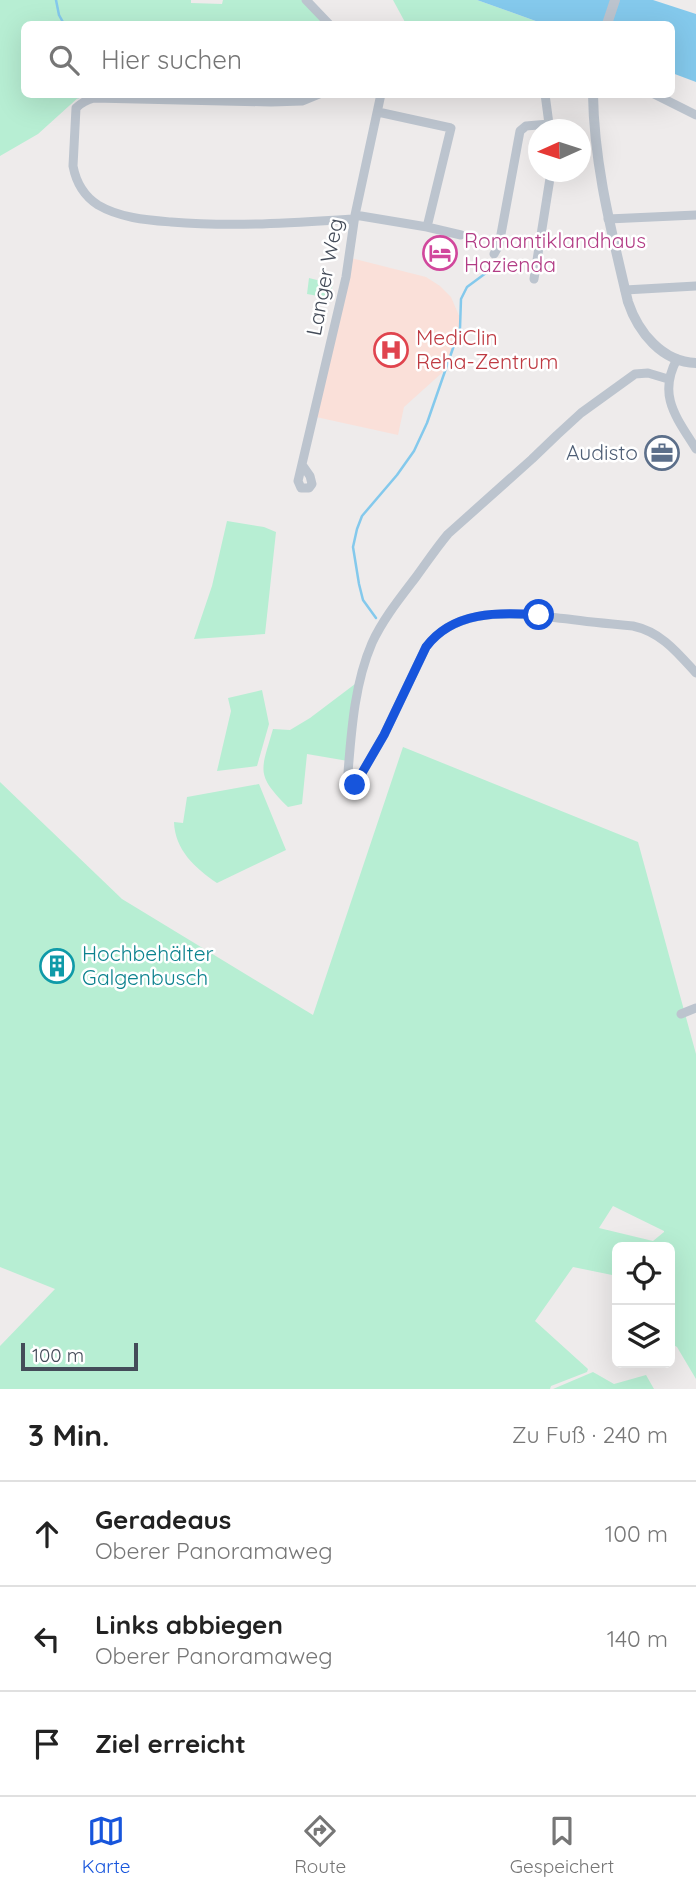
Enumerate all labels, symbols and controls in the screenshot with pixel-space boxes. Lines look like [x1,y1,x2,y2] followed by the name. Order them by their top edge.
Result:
[21,21,675,98] search box
[45,41,83,79] icon: search
[101,43,242,76] text: Hier suchen
[528,119,591,182] north arrow
[300,216,348,338] street label: Langer Weg
[464,227,646,277] place label: Romantiklandhaus Hazienda
[421,234,459,272] hotel icon: Romantiklandhaus Hazienda
[416,324,558,374] place label: MediClin Reha-Zentrum
[372,331,410,369] hospital icon: MediClin Reha-Zentrum
[643,434,681,472] office icon: Audisto
[566,439,638,465] place label: Audisto
[523,599,554,630] route start
[339,769,370,800] route end
[82,940,214,990] place label: Hochbehälter Galgenbusch
[38,947,76,985] building icon: Hochbehälter Galgenbusch
[612,1242,675,1368] map controls
[612,1242,675,1305] button: locate
[612,1305,675,1368] button: layers
[21,1340,138,1372] scale bar
[32,1343,84,1367] text: 100 m
[28,1416,110,1454] text: 3 Min.
[512,1420,668,1449] text: Zu Fuß · 240 m
[95,1503,231,1536] text: Geradeaus
[28,1515,66,1553] icon: ahead
[605,1519,668,1548] text: 100 m
[95,1536,333,1565] text: Oberer Panoramaweg
[95,1608,283,1641] text: Links abbiegen
[28,1620,66,1658] icon: left
[607,1624,668,1653] text: 140 m
[95,1641,333,1670] text: Oberer Panoramaweg
[28,1725,66,1763] icon: arrive
[95,1727,246,1760] text: Ziel erreicht
[82,1812,131,1878] tab: Karte
[294,1812,346,1878] tab: Route
[510,1812,614,1878] tab: Gespeichert

